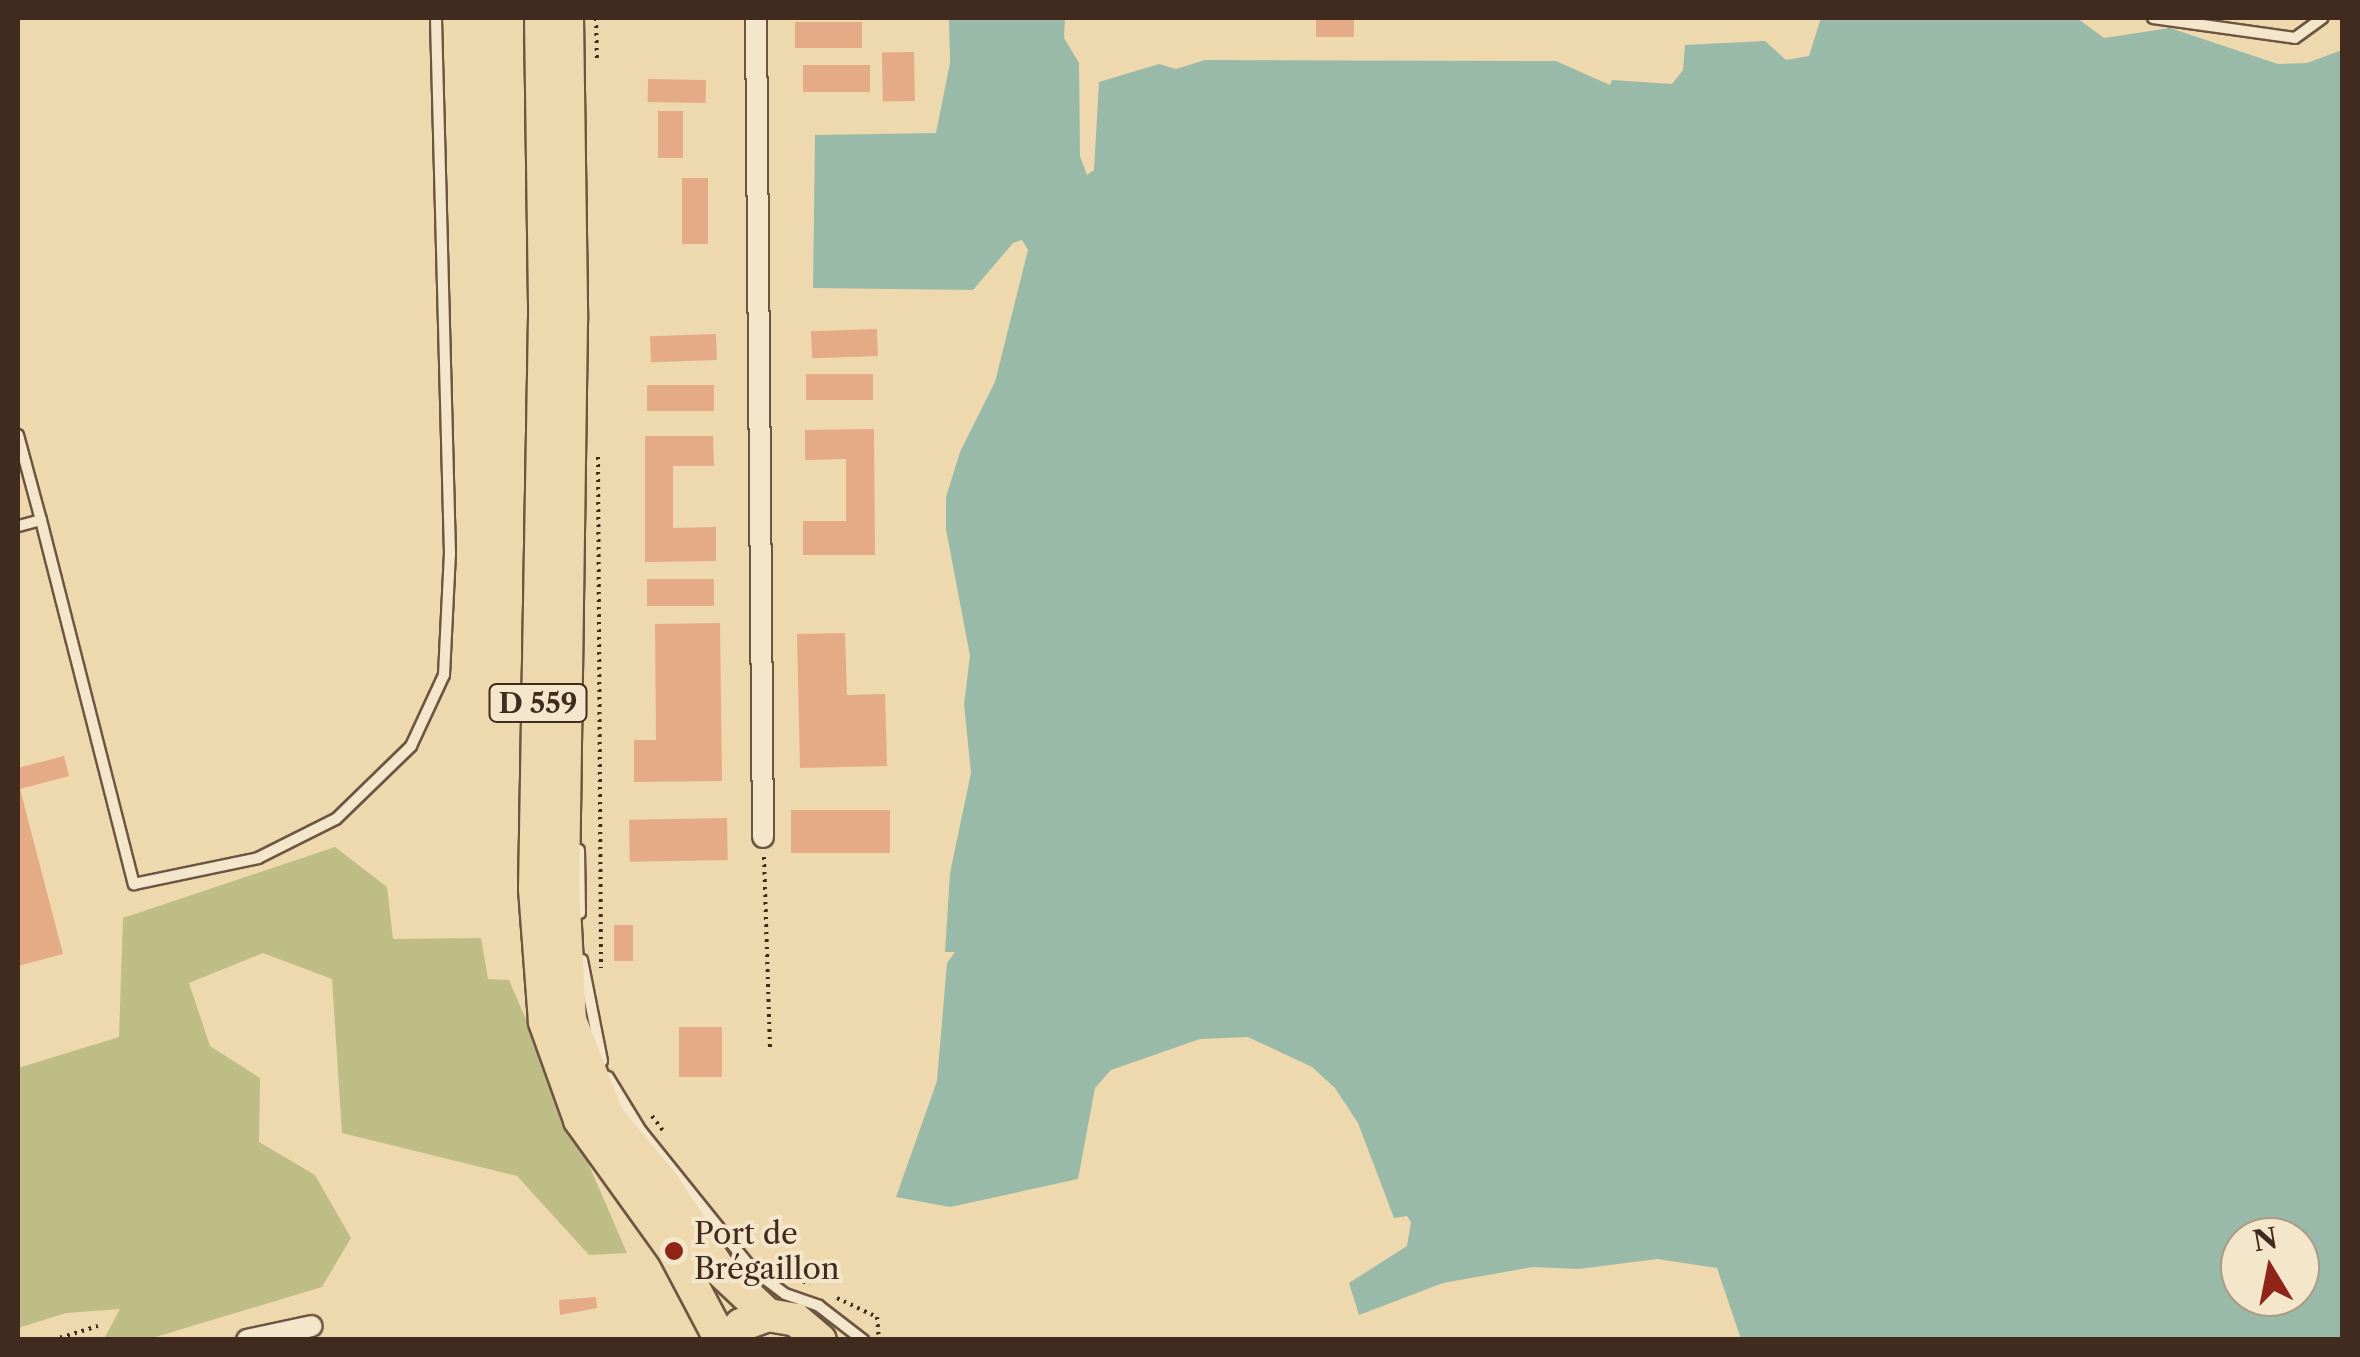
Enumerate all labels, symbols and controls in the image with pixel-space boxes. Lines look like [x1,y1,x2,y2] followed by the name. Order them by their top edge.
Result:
[488,680,588,726] road number: D 559
[694,1216,840,1286] place label: Port de Brégaillon
[2220,1217,2320,1317] north arrow
[2250,1221,2280,1258] text: N
[663,1240,685,1262] marker: Port de Brégaillon

